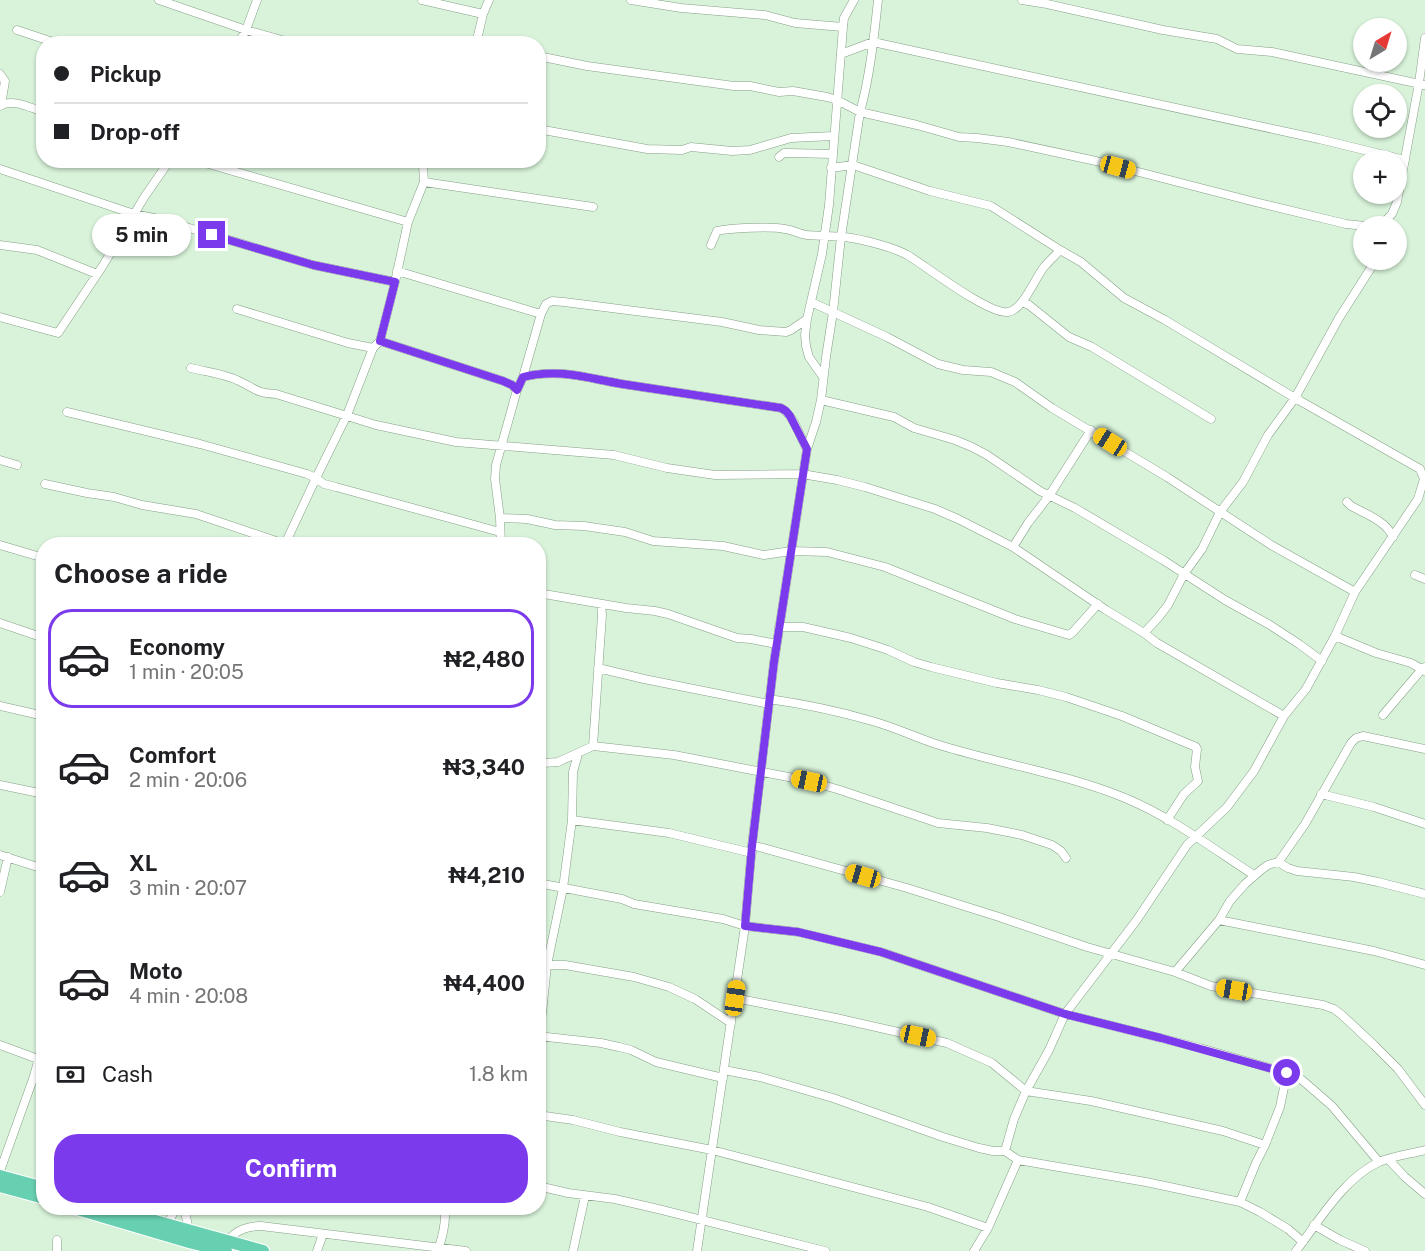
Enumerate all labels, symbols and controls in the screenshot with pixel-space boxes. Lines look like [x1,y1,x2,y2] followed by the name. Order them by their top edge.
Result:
[1353,18,1407,72] north arrow
[1353,18,1407,270] map controls
[90,61,161,87] text: Pickup
[1353,84,1407,138] button: locate
[90,119,180,145] text: Drop-off
[1353,150,1407,204] button: +
[1098,154,1138,180] car
[92,214,191,256] callout: 5 min
[1353,216,1407,270] button: −
[198,221,225,248] route end
[115,223,168,247] text: 5 min
[1090,425,1130,459] car
[54,557,228,589] text: Choose a ride
[57,632,111,686] icon: car
[129,634,225,660] text: Economy
[443,646,525,672] text: ₦2,480
[129,660,244,684] text: 1 min · 20:05
[57,740,111,794] icon: car
[129,742,216,768] text: Comfort
[443,754,525,780] text: ₦3,340
[129,768,247,792] text: 2 min · 20:06
[790,768,828,794] car
[57,848,111,902] icon: car
[129,850,157,876] text: XL
[448,862,525,888] text: ₦4,210
[843,862,883,890] car
[129,876,247,900] text: 3 min · 20:07
[57,956,111,1010] icon: car
[129,958,183,984] text: Moto
[444,970,525,996] text: ₦4,400
[1215,978,1253,1002] car
[724,979,746,1017] car
[129,984,248,1008] text: 4 min · 20:08
[899,1023,937,1049] car
[54,1058,87,1091] icon: cash
[1273,1059,1300,1086] route start
[102,1061,153,1087] text: Cash
[469,1062,528,1086] text: 1.8 km
[54,1134,528,1203] button: Confirm

